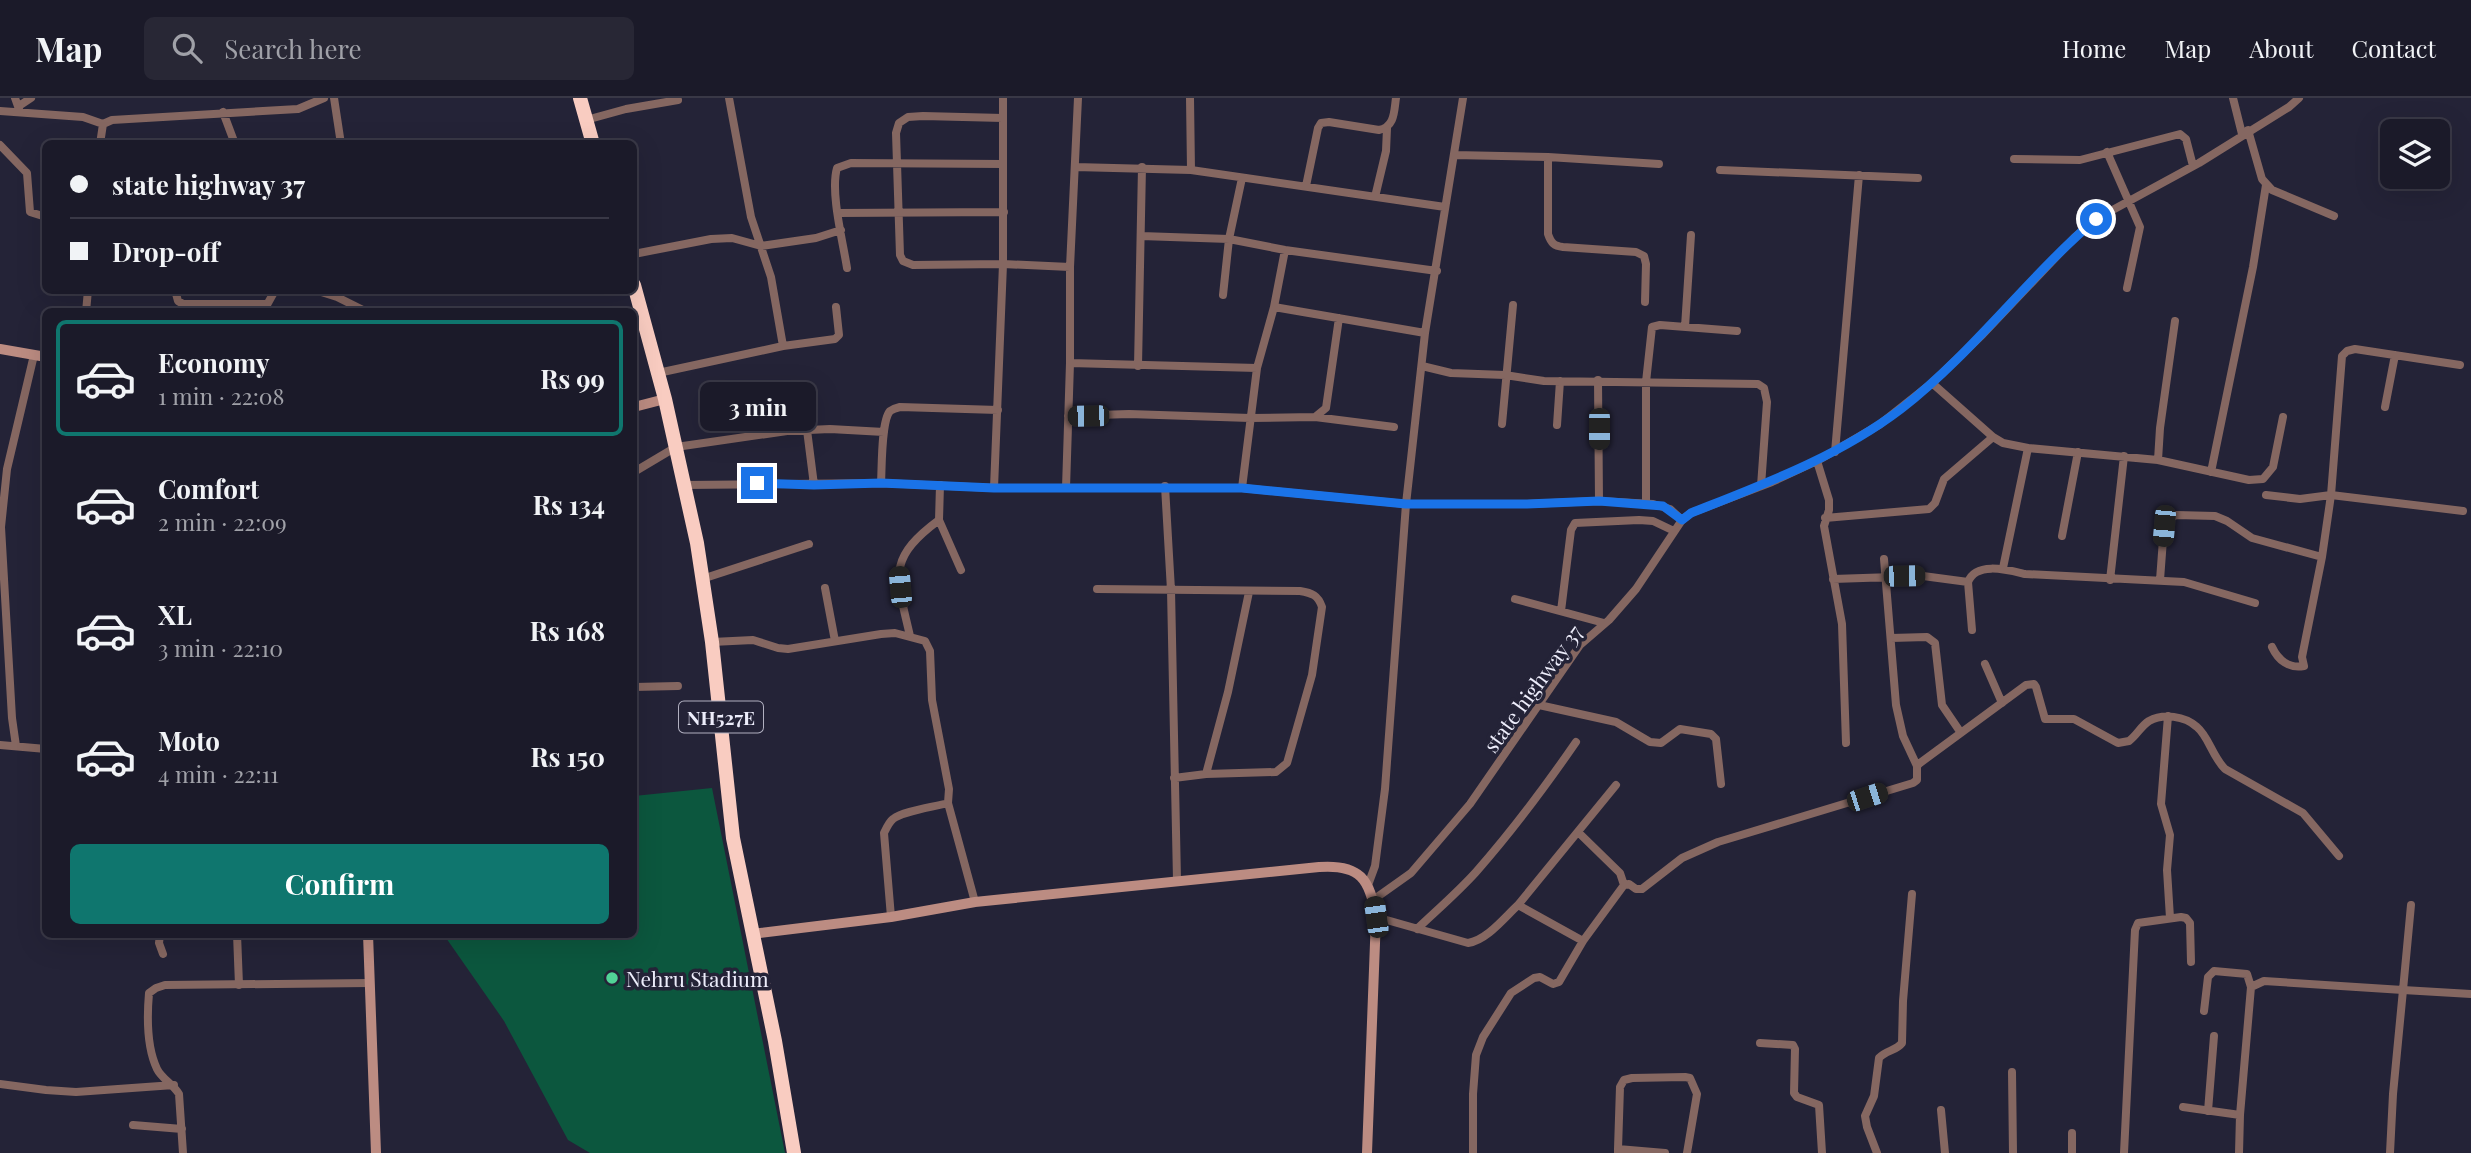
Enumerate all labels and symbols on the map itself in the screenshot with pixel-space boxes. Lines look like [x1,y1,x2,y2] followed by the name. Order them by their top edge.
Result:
[2080,203,2112,235] route start
[699,382,815,430] callout: 3 min
[1067,405,1110,427] car
[1589,408,1610,450] car
[741,467,773,499] route end
[2152,504,2177,548] car
[888,565,913,609] car
[1883,565,1926,587] car
[1476,618,1588,757] street label: state highway 37
[679,702,763,732] road number: NH527E
[1844,781,1891,813] car
[1363,895,1390,939] car
[626,964,769,992] place label: Nehru Stadium
[604,970,620,986] marker: Nehru Stadium

